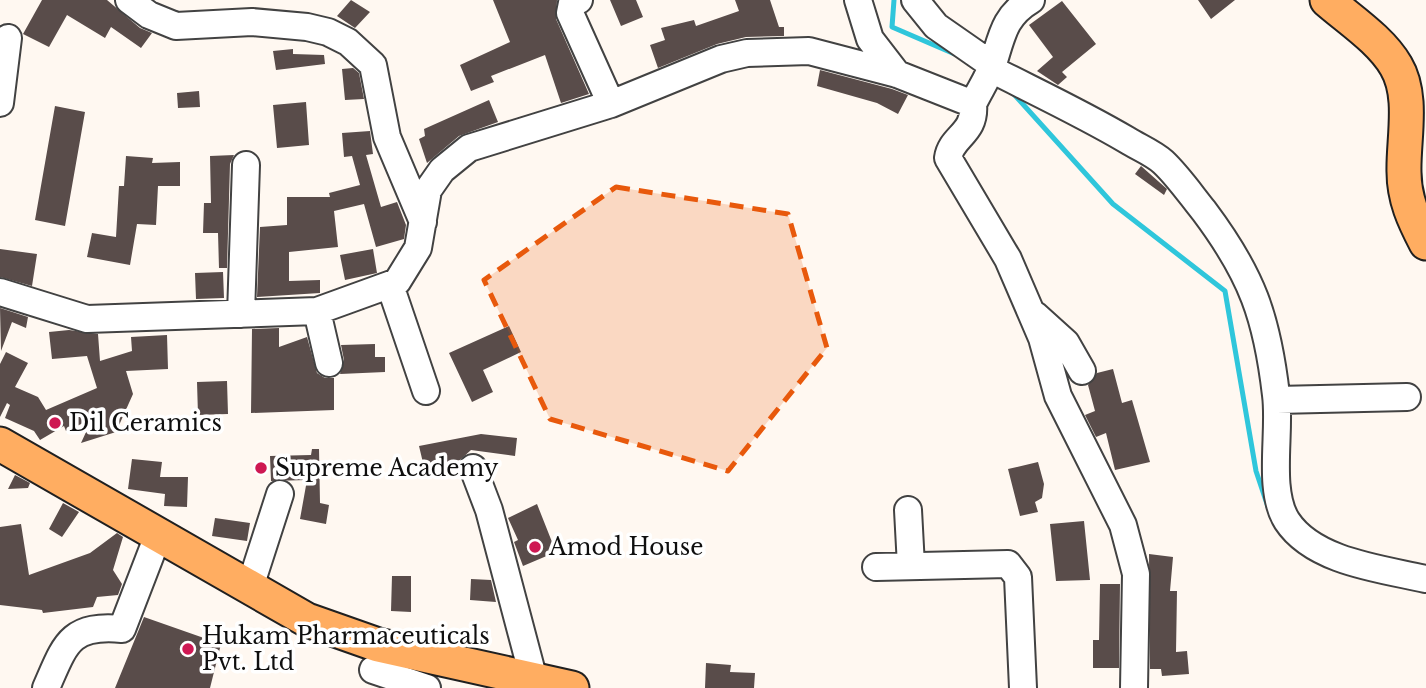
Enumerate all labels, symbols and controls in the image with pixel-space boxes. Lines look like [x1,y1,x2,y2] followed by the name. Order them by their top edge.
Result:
[69,409,222,437] place label: Dil Ceramics
[47,415,63,431] marker: Dil Ceramics
[275,454,499,482] place label: Supreme Academy
[253,460,269,476] marker: Supreme Academy
[548,533,703,561] place label: Amod House
[527,539,543,555] marker: Amod House
[202,622,490,676] place label: Hukam Pharmaceuticals Pvt. Ltd
[180,641,196,657] marker: Hukam Pharmaceuticals Pvt. Ltd

